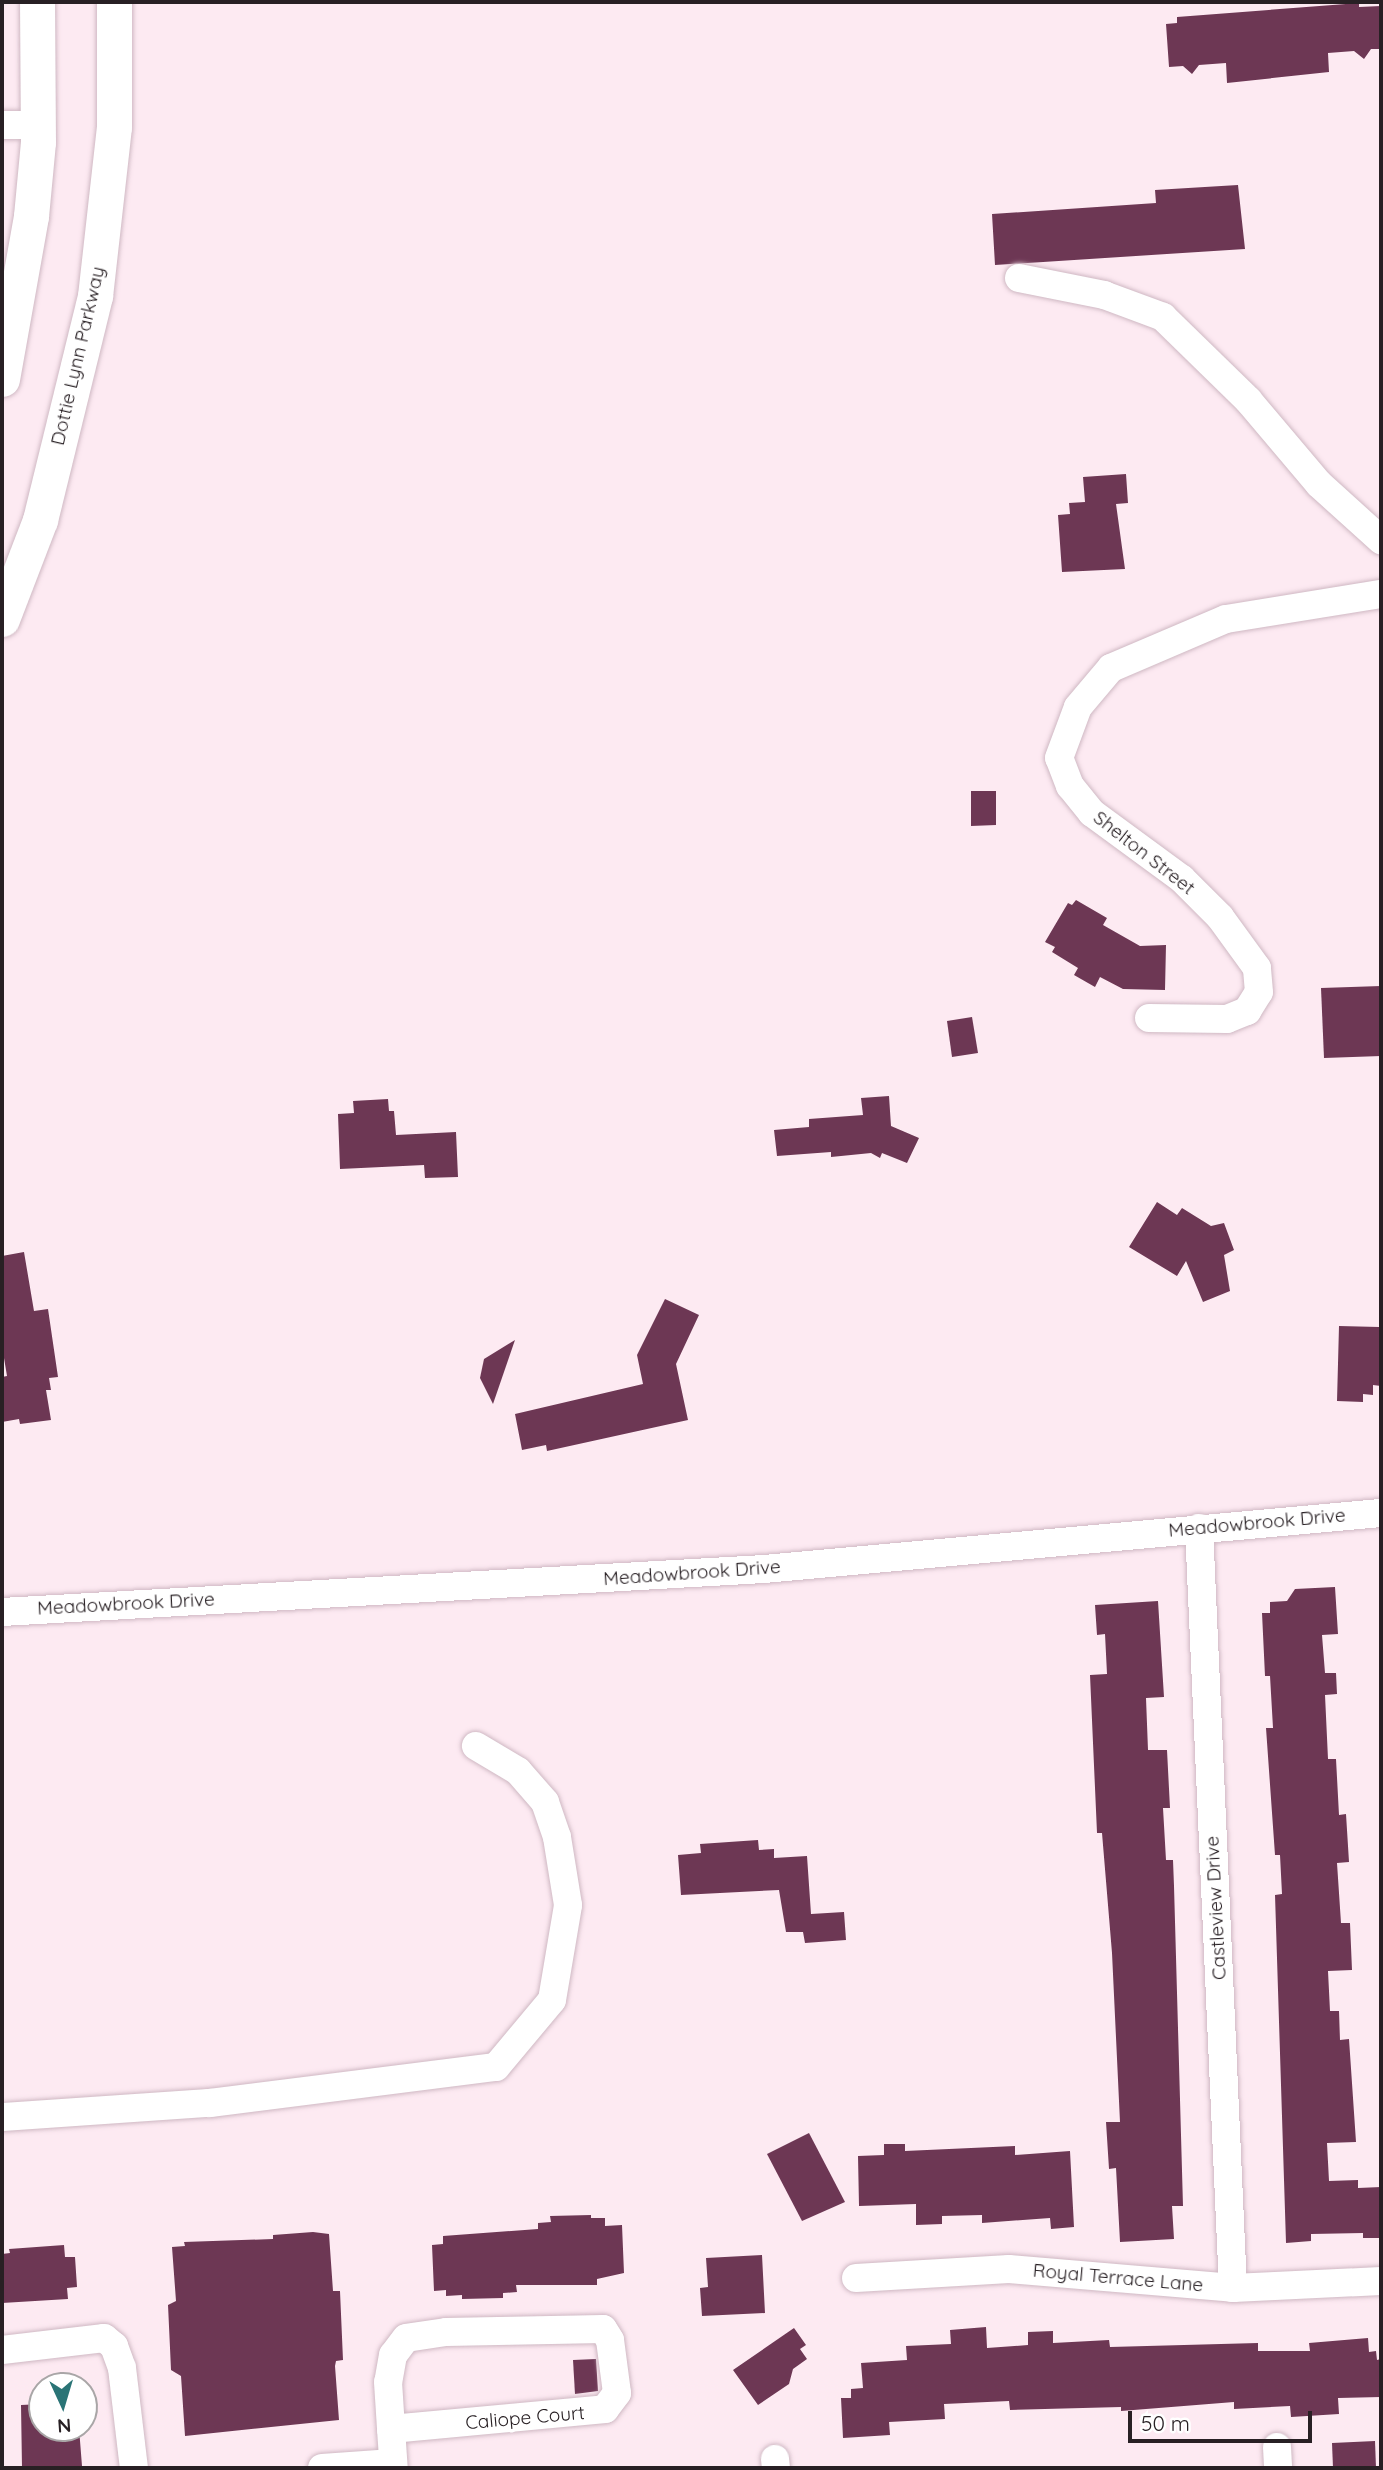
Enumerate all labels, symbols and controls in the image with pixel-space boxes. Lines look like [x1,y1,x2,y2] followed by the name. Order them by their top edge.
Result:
[46,264,110,448] street label: Dottie Lynn Parkway
[1089,806,1199,900] street label: Shelton Street
[1167,1504,1347,1542] street label: Meadowbrook Drive
[603,1555,781,1591] street label: Meadowbrook Drive
[37,1588,215,1620] street label: Meadowbrook Drive
[1201,1835,1231,1981] street label: Castleview Drive
[1032,2259,1204,2297] street label: Royal Terrace Lane
[28,2372,98,2442] north arrow
[1131,2396,1315,2440] scale bar
[464,2401,586,2435] street label: Caliope Court
[1141,2410,1190,2436] text: 50 m
[57,2413,72,2438] text: N

